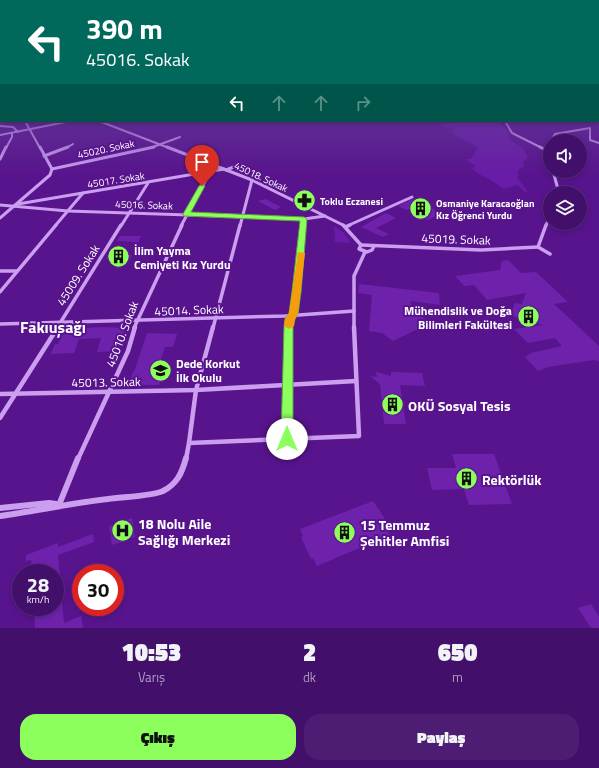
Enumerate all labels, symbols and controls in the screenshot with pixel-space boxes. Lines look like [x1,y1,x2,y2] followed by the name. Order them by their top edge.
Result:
[86,7,163,50] text: 390 m
[20,16,72,68] icon: left
[86,46,190,73] text: 45016. Sokak
[226,92,248,114] icon: left
[268,92,290,114] icon: ahead
[310,92,332,114] icon: ahead
[352,92,374,114] icon: right
[543,134,587,230] map controls
[543,134,587,178] button: sound
[76,136,136,162] street label: 45020. Sokak
[185,145,219,186] pin
[191,151,213,173] icon: arrive
[232,158,290,196] street label: 45018. Sokak
[86,168,146,192] street label: 45017. Sokak
[543,186,587,230] button: layers
[291,188,317,214] pharmacy icon: Toklu Eczanesi
[320,194,383,209] place label: Toklu Eczanesi
[115,196,173,214] street label: 45016. Sokak
[407,196,433,222] building icon: Osmaniye Karacaoğlan Kız Öğrenci Yurdu
[436,196,534,223] place label: Osmaniye Karacaoğlan Kız Öğrenci Yurdu
[421,228,491,250] street label: 45019. Sokak
[52,240,105,309] street label: 45009. Sokak
[134,241,231,274] place label: İlim Yayma Cemiyeti Kız Yurdu
[106,244,132,270] building icon: İlim Yayma Cemiyeti Kız Yurdu
[101,298,143,370] street label: 45010. Sokak
[154,299,224,321] street label: 45014. Sokak
[404,301,512,334] place label: Mühendislik ve Doğa Bilimleri Fakültesi
[515,304,541,330] building icon: Mühendislik ve Doğa Bilimleri Fakültesi
[20,315,86,339] district label: Fakıuşağı
[176,354,241,387] place label: Dede Korkut İlk Okulu
[147,357,173,383] school or university icon: Dede Korkut İlk Okulu
[71,372,141,392] street label: 45013. Sokak
[380,392,406,418] building icon: OKÜ Sosyal Tesis
[408,395,511,416] place label: OKÜ Sosyal Tesis
[266,418,308,460] position arrow
[453,466,479,492] building icon: Rektörlük
[482,469,542,490] place label: Rektörlük
[138,513,230,550] place label: 18 Nolu Aile Sağlığı Merkezi
[360,514,449,551] place label: 15 Temmuz Şehitler Amfisi
[109,518,135,544] hospital icon: 18 Nolu Aile Sağlığı Merkezi
[332,519,358,545] building icon: 15 Temmuz Şehitler Amfisi
[72,564,124,616] speed limit sign: 30
[27,569,49,600] text: 28
[27,592,49,607] text: km/h
[122,634,181,670] text: 10:53
[303,634,316,670] text: 2
[438,634,477,670] text: 650
[138,667,165,687] text: Varış
[303,667,316,687] text: dk
[452,667,463,687] text: m
[20,714,296,760] button: Çıkış
[304,714,579,760] button: Paylaş

